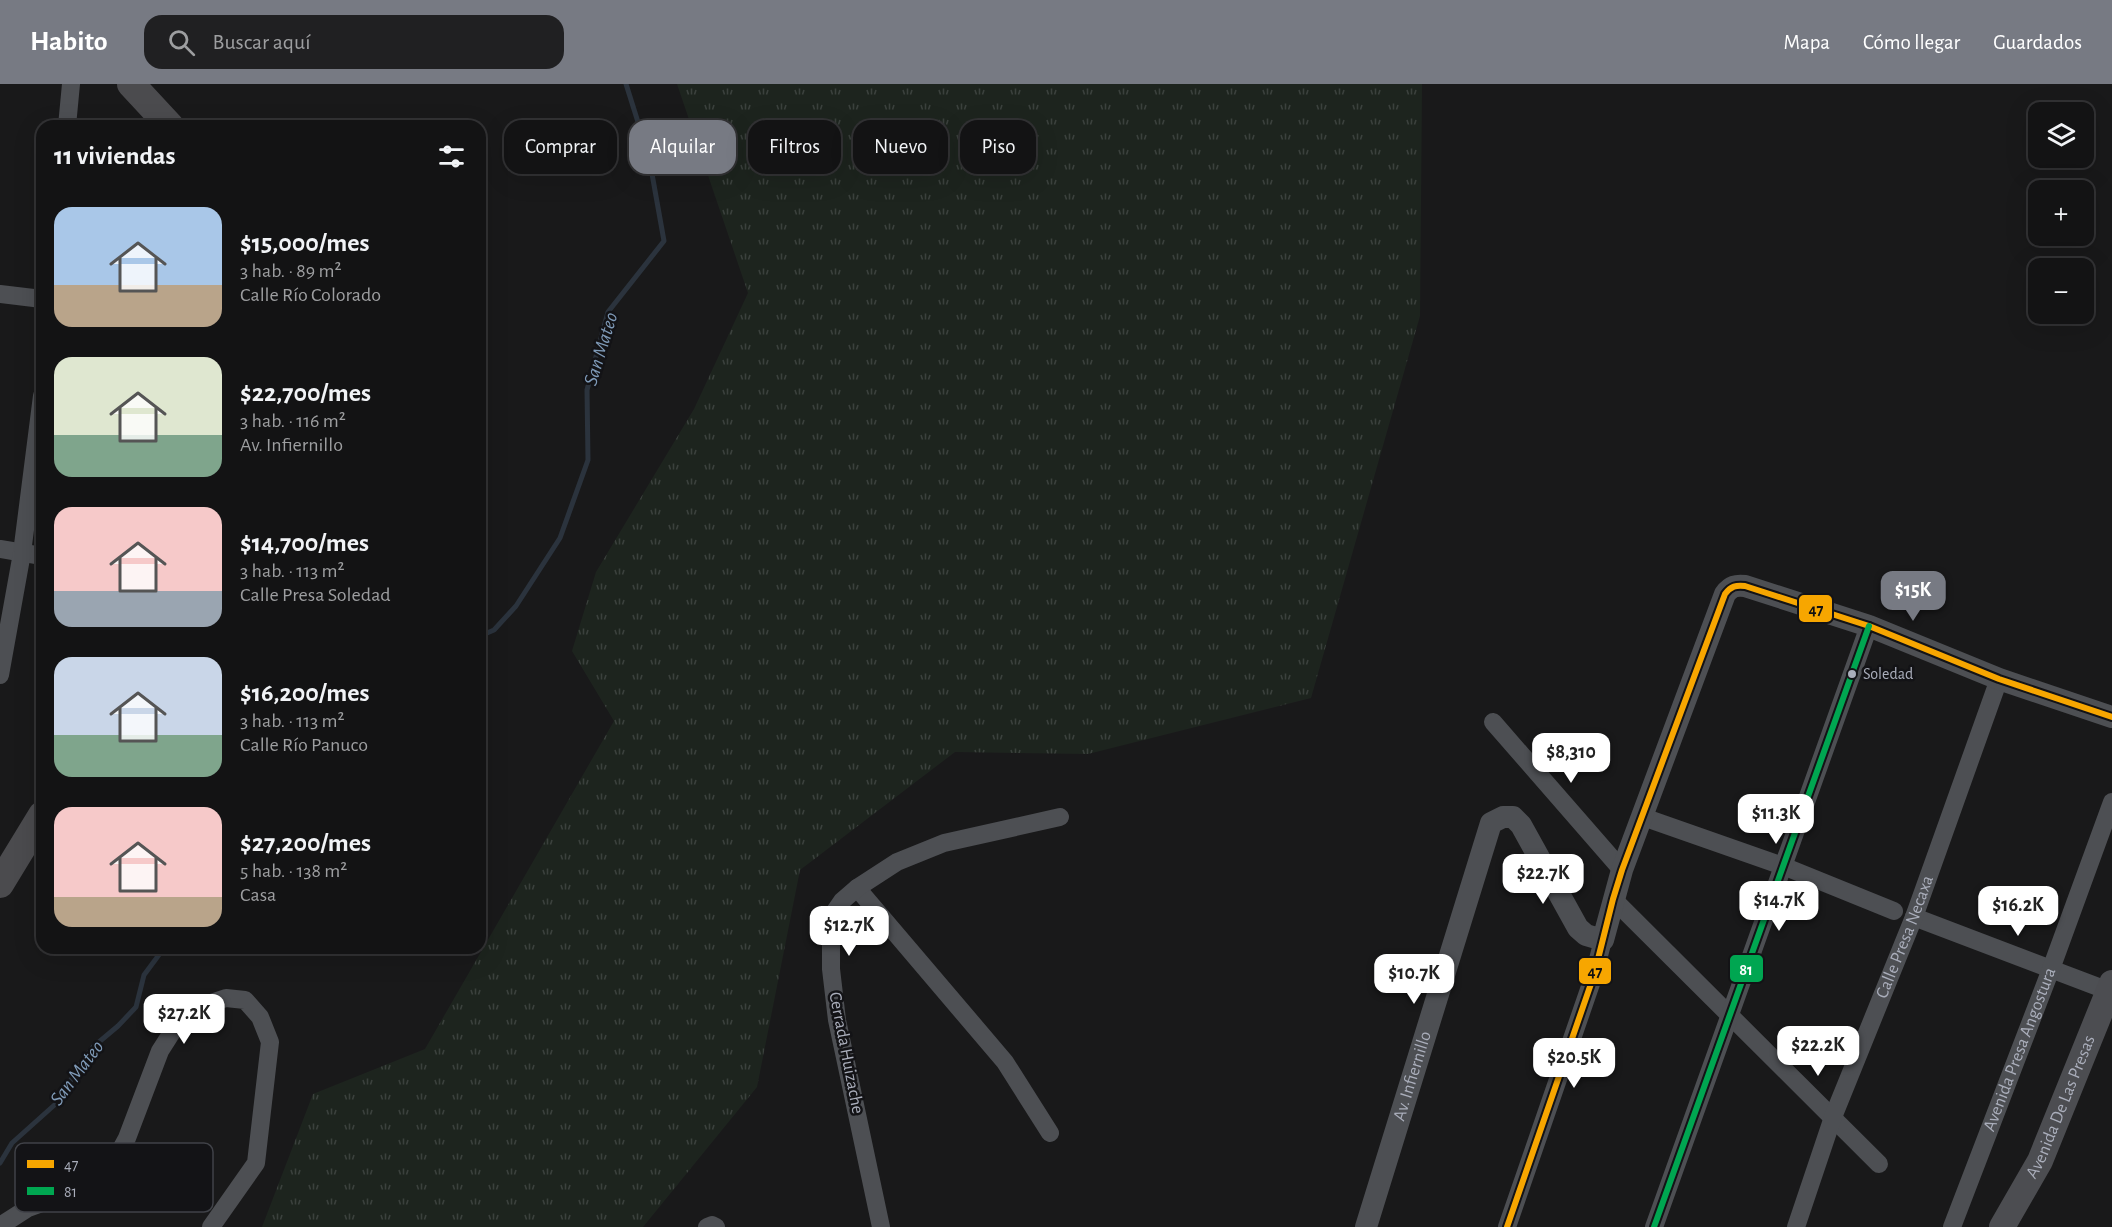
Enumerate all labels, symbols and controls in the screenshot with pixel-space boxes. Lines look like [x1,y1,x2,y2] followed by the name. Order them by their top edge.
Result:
[144,15,564,69] search box
[165,26,198,59] icon: search
[30,28,108,56] text: Habito
[213,31,311,53] text: Buscar aquí
[1784,32,1830,53] text: Mapa
[1863,32,1960,53] text: Cómo llegar
[1993,32,2082,53] text: Guardados
[2028,102,2094,324] map controls
[2028,102,2094,168] button: layers
[504,120,617,174] chip: Comprar
[629,120,736,174] chip: Alquilar
[748,120,841,174] chip: Filtros
[853,120,948,174] chip: Nuevo
[960,120,1036,174] chip: Piso
[435,140,468,173] icon: filters
[54,143,176,169] text: 11 viviendas
[2028,180,2094,246] button: +
[240,230,370,256] text: $15,000/mes
[102,231,174,303] icon: home
[2028,258,2094,324] button: −
[240,261,341,281] text: 3 hab. · 89 m²
[240,285,381,305] text: Calle Río Colorado
[580,310,622,388] water label: San Mateo
[240,380,371,406] text: $22,700/mes
[102,381,174,453] icon: home
[240,411,346,431] text: 3 hab. · 116 m²
[240,435,343,455] text: Av. Infiernillo
[240,530,369,556] text: $14,700/mes
[102,531,174,603] icon: home
[240,561,345,581] text: 3 hab. · 113 m²
[1877,571,1949,622] pin: $15K
[1895,580,1931,600] text: $15K
[240,585,391,605] text: Calle Presa Soledad
[1798,594,1833,623] line badge: 47
[1809,602,1824,618] text: 47
[1863,666,1913,682] place label: Soledad
[1846,668,1858,680] marker: Soledad
[240,680,370,706] text: $16,200/mes
[102,681,174,753] icon: home
[240,711,345,731] text: 3 hab. · 113 m²
[1522,733,1620,784] pin: $8,310
[240,735,368,755] text: Calle Río Panuco
[1546,742,1596,762] text: $8,310
[1727,794,1825,845] pin: $11.3K
[1752,803,1800,823] text: $11.3K
[240,830,371,856] text: $27,200/mes
[102,831,174,903] icon: home
[1494,854,1592,905] pin: $22.7K
[240,861,347,881] text: 5 hab. · 138 m²
[1517,863,1569,883] text: $22.7K
[1873,873,1937,1001] street label: Calle Presa Necaxa
[1730,881,1828,932] pin: $14.7K
[240,885,276,905] text: Casa
[1969,886,2067,937] pin: $16.2K
[1753,890,1805,910] text: $14.7K
[1992,895,2044,915] text: $16.2K
[800,906,898,957] pin: $12.7K
[824,915,874,935] text: $12.7K
[1365,954,1463,1005] pin: $10.7K
[1729,954,1764,983] line badge: 81
[1578,957,1612,985] line badge: 47
[1739,962,1753,978] text: 81
[1388,963,1440,983] text: $10.7K
[1588,964,1603,980] text: 47
[1981,965,2060,1134] street label: Avenida Presa Angostura
[825,991,867,1115] street label: Cerrada Huizache
[135,994,233,1045] pin: $27.2K
[158,1003,210,1023] text: $27.2K
[1769,1026,1867,1077] pin: $22.2K
[1390,1029,1435,1123] street label: Av. Infiernillo
[2023,1033,2099,1182] street label: Avenida De Las Presas
[1791,1035,1845,1055] text: $22.2K
[46,1037,108,1109] water label: San Mateo
[1525,1038,1623,1089] pin: $20.5K
[1547,1047,1601,1067] text: $20.5K
[15,1143,213,1212] legend
[64,1157,79,1173] text: 47
[64,1184,77,1200] text: 81

